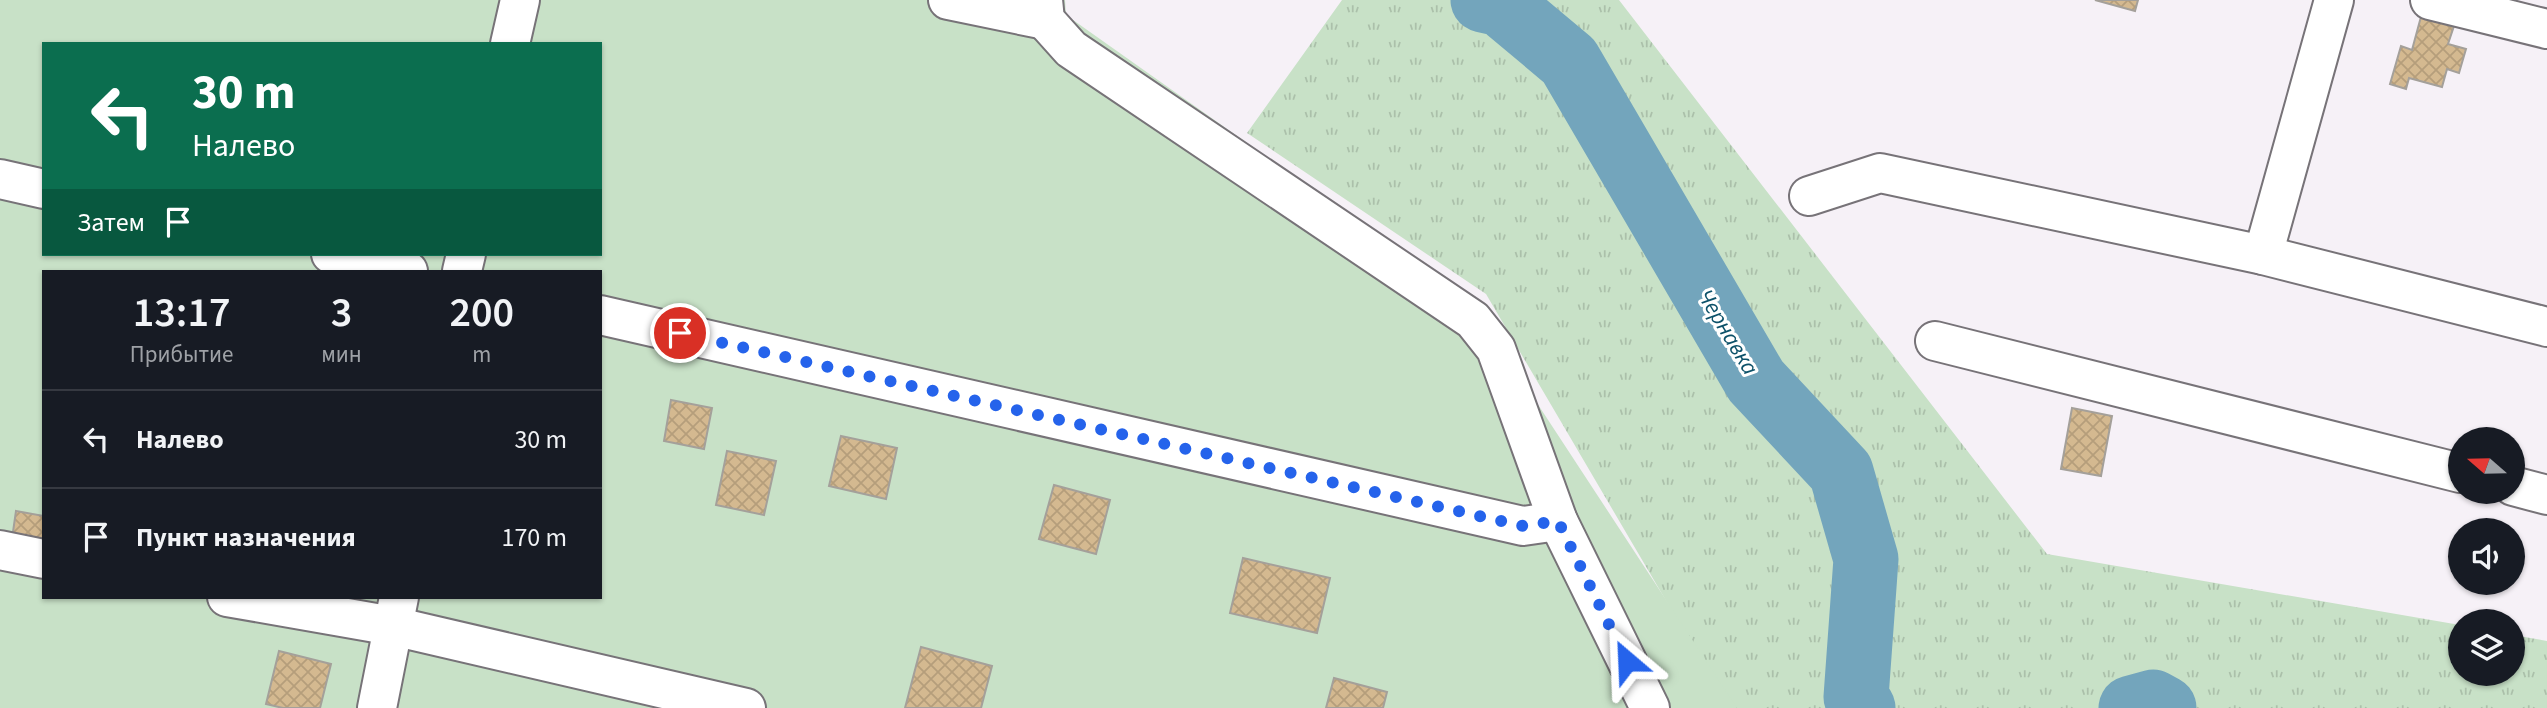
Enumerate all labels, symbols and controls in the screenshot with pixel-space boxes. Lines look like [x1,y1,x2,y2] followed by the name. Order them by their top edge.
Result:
[192,58,296,128] text: 30 m
[77,70,168,161] icon: left
[192,123,295,169] text: Налево
[159,203,197,241] icon: arrive
[77,204,145,241] text: Затем
[133,283,230,343] text: 13:17
[331,283,352,343] text: 3
[450,283,514,343] text: 200
[1689,283,1767,381] water label: Чернавка
[650,303,710,363] pin
[661,314,699,352] icon: arrive
[130,338,233,371] text: Прибытие
[321,338,362,371] text: мин
[472,338,491,371] text: m
[77,420,115,458] icon: left
[136,421,224,458] text: Налево
[514,421,567,458] text: 30 m
[2448,427,2525,504] north arrow
[2448,427,2525,686] map controls
[77,518,115,556] icon: arrive
[2448,518,2525,595] button: sound
[136,519,356,556] text: Пункт назначения
[501,519,567,556] text: 170 m
[2448,609,2525,686] button: layers
[1590,624,1664,698] position arrow

